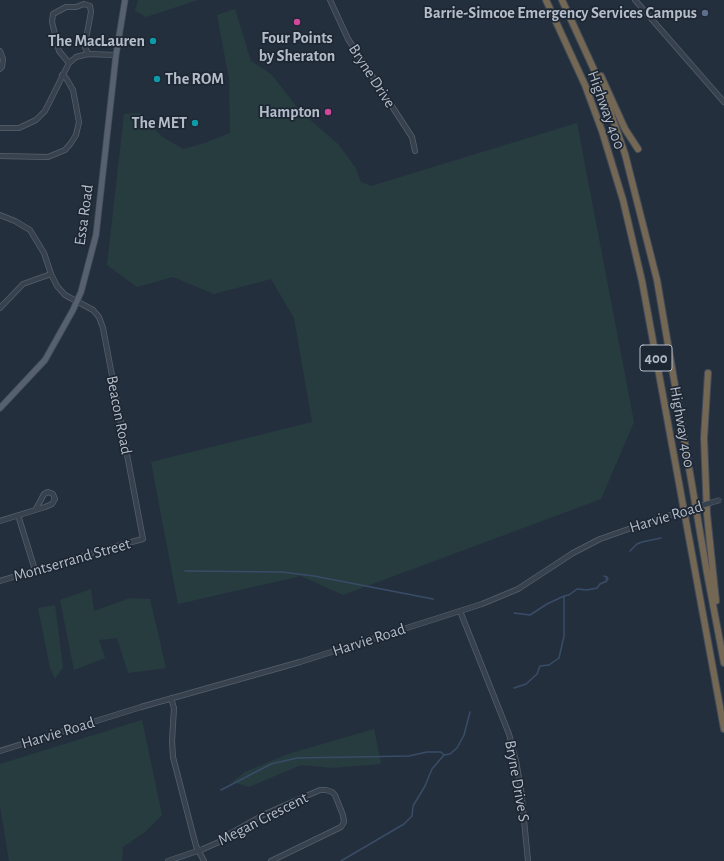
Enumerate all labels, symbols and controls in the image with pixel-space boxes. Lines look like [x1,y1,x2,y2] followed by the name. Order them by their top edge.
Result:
[424,3,697,23] place label: Barrie-Simcoe Emergency Services Campus
[700,8,710,18] marker: Barrie-Simcoe Emergency Services Campus
[292,17,302,27] marker: Four Points by Sheraton
[259,28,335,66] place label: Four Points by Sheraton
[48,31,145,51] place label: The MacLauren
[148,36,158,46] marker: The MacLauren
[344,41,400,111] street label: Bryne Drive
[583,68,629,152] street label: Highway 400
[165,69,224,89] place label: The ROM
[152,74,162,84] marker: The ROM
[259,102,320,122] place label: Hampton
[323,107,333,117] marker: Hampton
[131,113,187,133] place label: The MET
[190,118,200,128] marker: The MET
[70,183,98,247] street label: Essa Road
[640,345,672,371] road number: 400
[102,374,136,456] street label: Beacon Road
[665,385,699,469] street label: Highway 400
[627,497,705,537] street label: Harvie Road
[11,534,133,586] street label: Montserrand Street
[330,619,408,661] street label: Harvie Road
[19,713,97,753] street label: Harvie Road
[500,739,534,823] street label: Bryne Drive S
[215,788,311,850] street label: Megan Crescent

